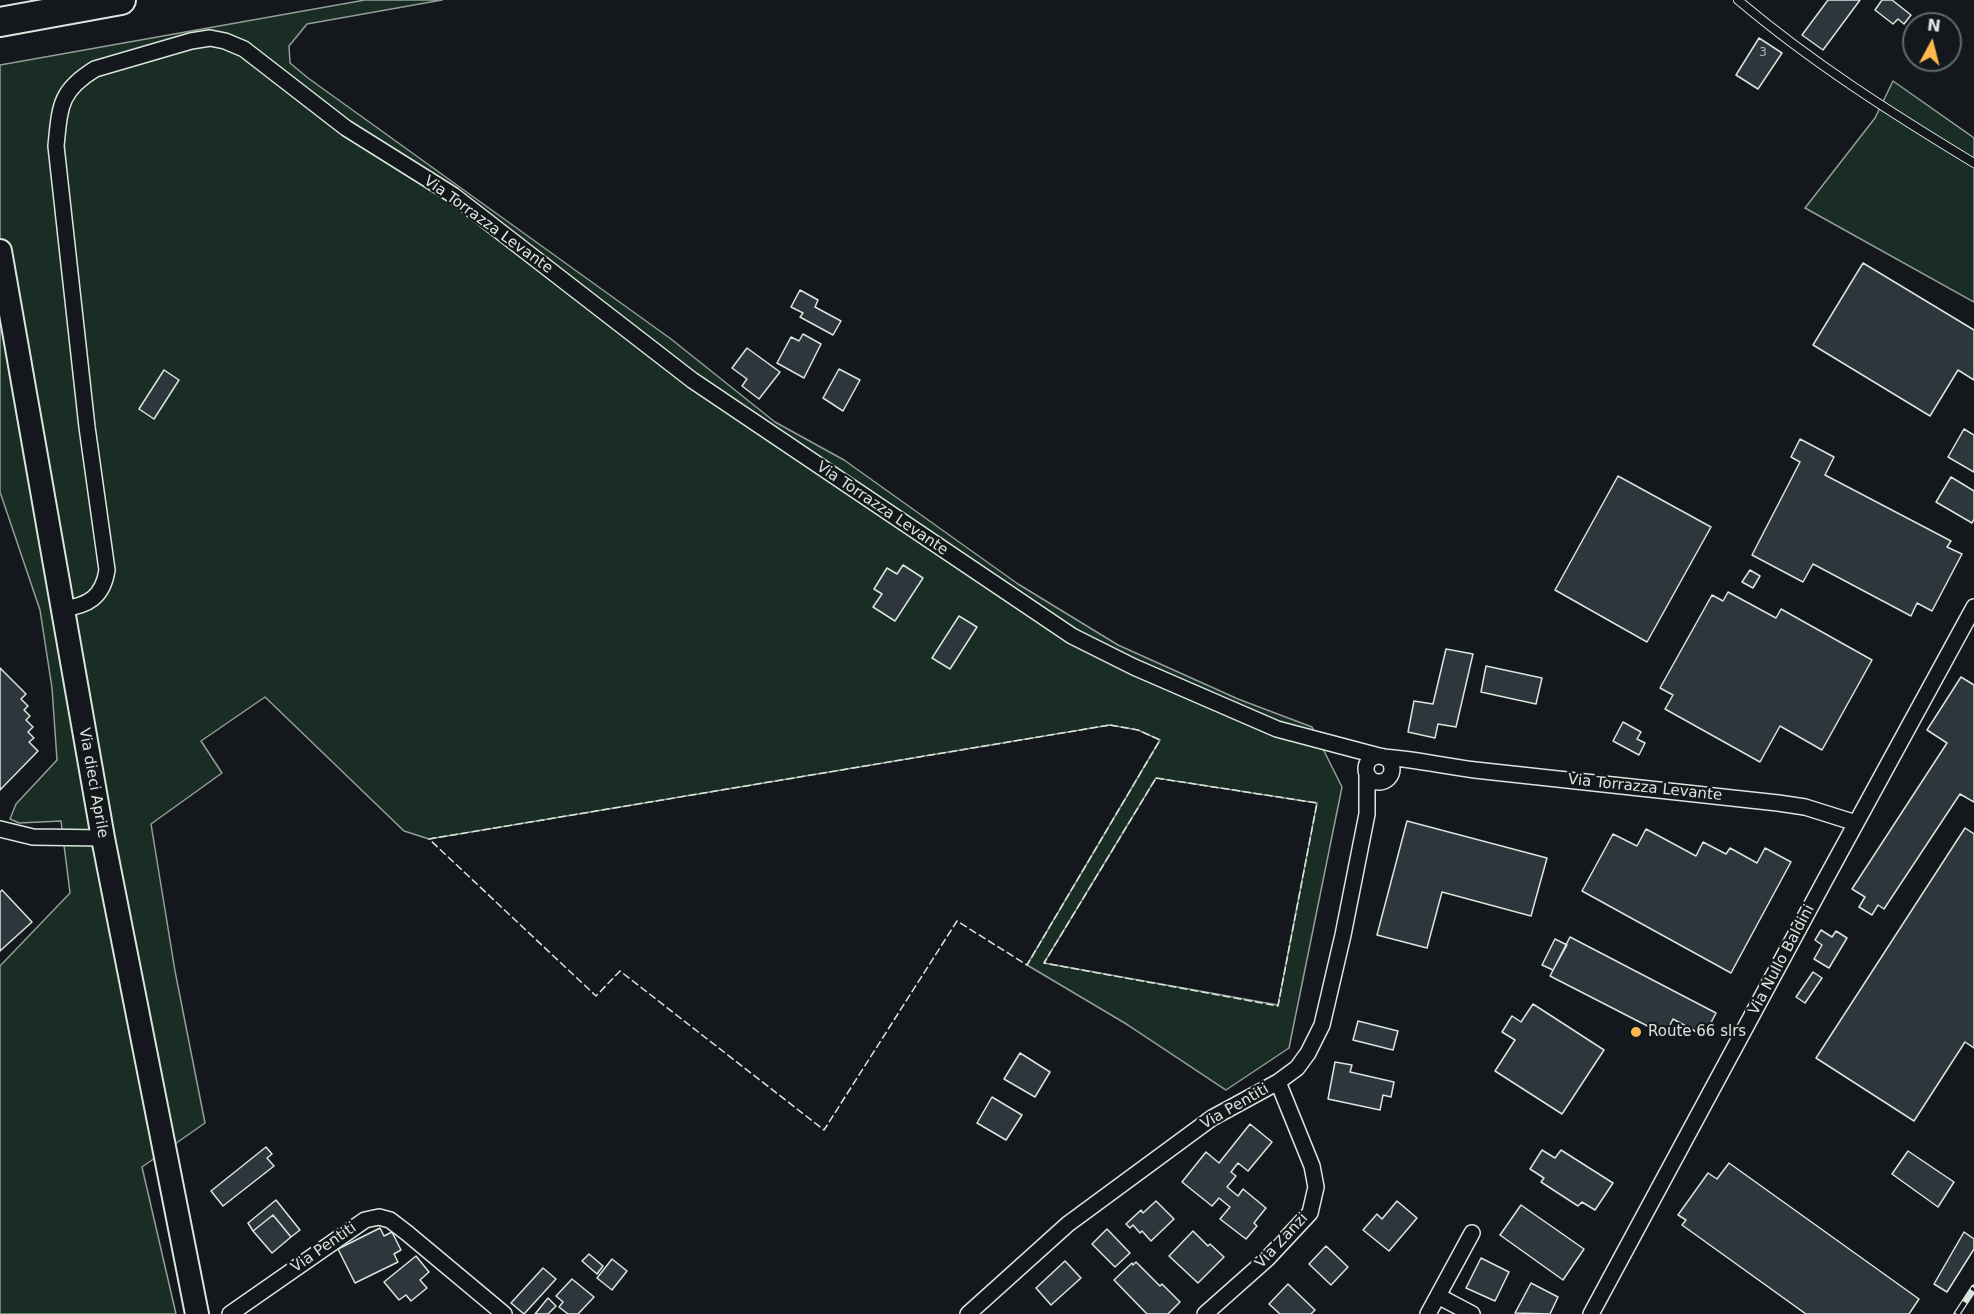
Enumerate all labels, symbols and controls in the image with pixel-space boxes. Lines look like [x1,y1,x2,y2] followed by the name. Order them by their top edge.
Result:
[1902,12,1962,72] north arrow
[1926,15,1942,36] text: N
[1759,46,1767,60] house number: 3
[420,172,556,278] street label: Via Torrazza Levante
[813,458,951,560] street label: Via Torrazza Levante
[74,726,112,840] street label: Via dieci Aprile
[1567,771,1723,805] street label: Via Torrazza Levante
[1745,902,1819,1018] street label: Via Nullo Baldini
[1648,1023,1746,1041] place label: Route 66 slrs
[1629,1025,1643,1039] marker: Route 66 slrs
[1198,1080,1272,1134] street label: Via Pentiti
[1252,1210,1312,1272] street label: Via Zanzi
[288,1219,360,1277] street label: Via Pentiti

